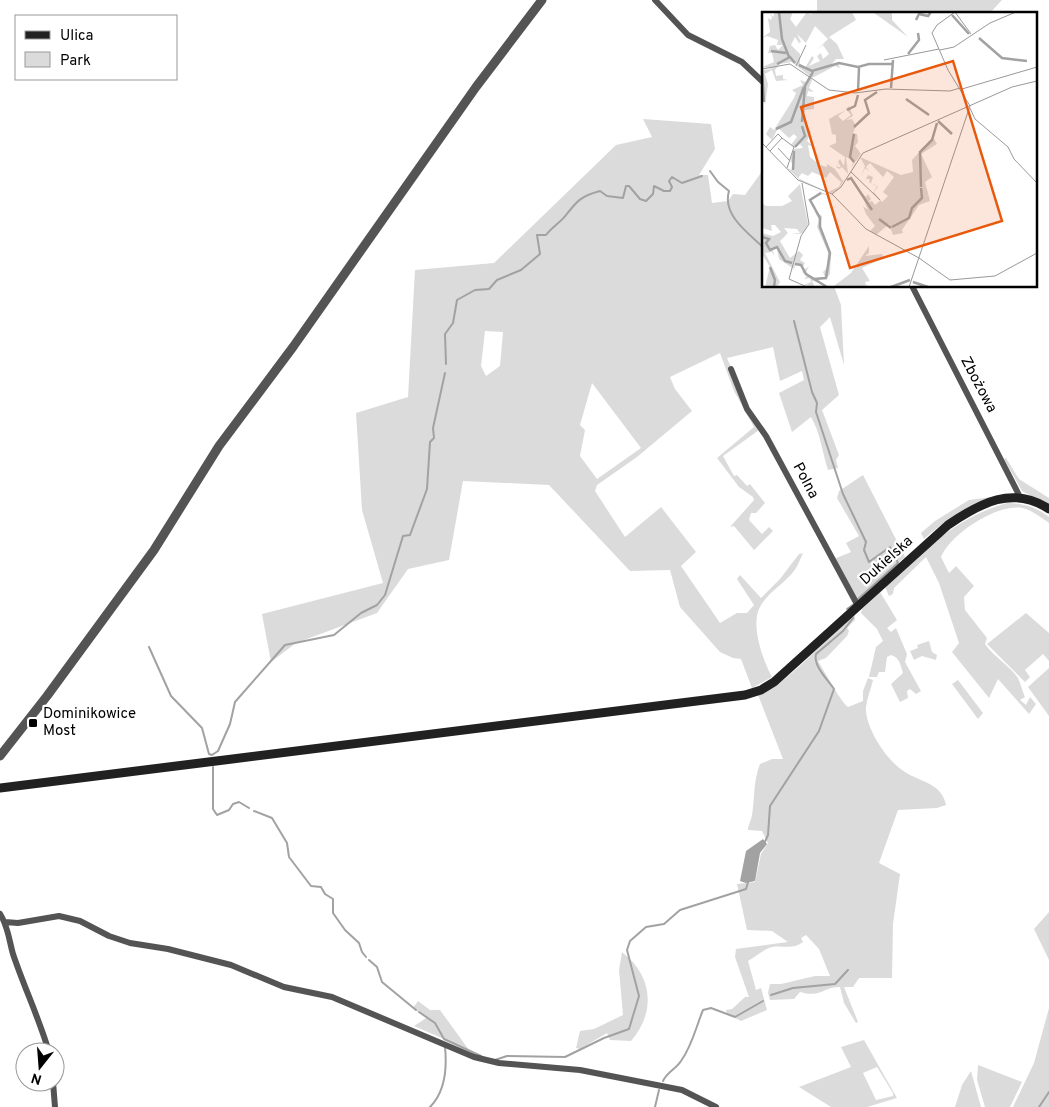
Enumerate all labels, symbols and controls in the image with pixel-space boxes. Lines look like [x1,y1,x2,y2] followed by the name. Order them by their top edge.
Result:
[762,12,1036,288] inset map
[15,15,178,80] legend
[60,27,93,46] text: Ulica
[60,52,91,71] text: Park
[955,354,1001,416] street label: Zbożowa
[788,460,822,502] street label: Polna
[857,532,917,590] street label: Dukielska
[43,705,136,741] place label: Dominikowice Most
[27,717,39,729] marker: Dominikowice Most
[15,1042,65,1092] north arrow
[29,1068,44,1088] text: N

